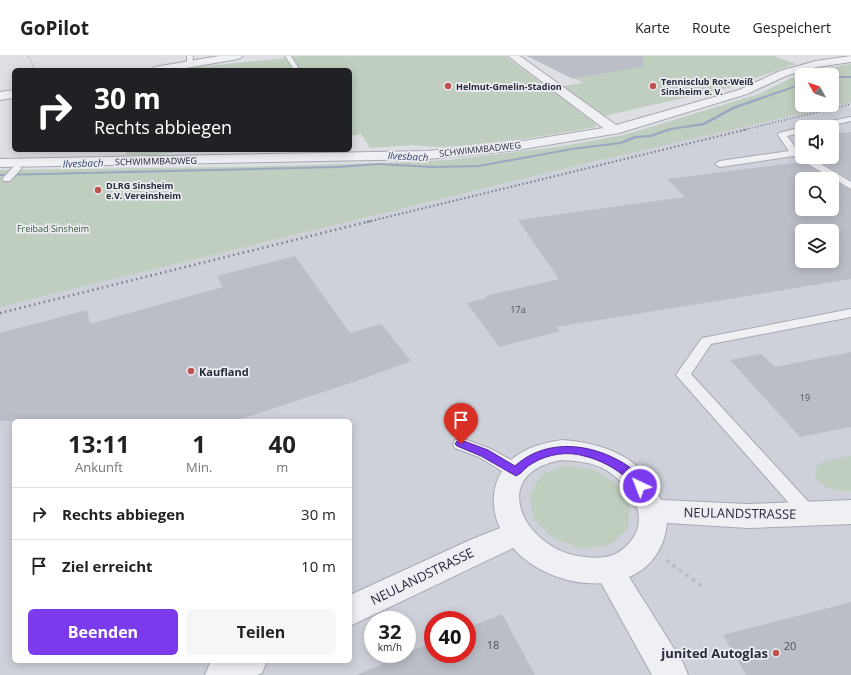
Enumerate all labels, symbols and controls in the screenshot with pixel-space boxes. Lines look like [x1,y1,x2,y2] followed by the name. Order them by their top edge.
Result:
[20,15,89,41] text: GoPilot
[635,18,670,37] text: Karte
[692,18,730,37] text: Route
[752,18,831,37] text: Gespeichert
[795,68,839,112] north arrow
[795,68,839,268] map controls
[661,75,754,98] place label: Tennisclub Rot-Weiß Sinsheim e. V.
[94,79,161,117] text: 30 m
[456,80,562,93] place label: Helmut-Gmelin-Stadion
[443,81,453,91] marker: Helmut-Gmelin-Stadion
[648,81,658,91] marker: Tennisclub Rot-Weiß Sinsheim e. V.
[28,84,80,136] icon: right
[94,115,232,139] text: Rechts abbiegen
[795,120,839,164] button: sound
[438,138,522,160] street label: SCHWIMMBADWEG
[387,148,429,164] water label: Ilvesbach
[115,154,197,168] street label: SCHWIMMBADWEG
[62,155,104,171] water label: Ilvesbach
[795,172,839,216] button: search
[106,179,181,202] place label: DLRG Sinsheim e.V. Vereinsheim
[93,185,103,195] marker: DLRG Sinsheim e.V. Vereinsheim
[17,222,89,235] park label: Freibad Sinsheim
[795,224,839,268] button: layers
[510,303,526,316] house number: 17a
[199,364,249,379] place label: Kaufland
[186,366,196,376] marker: Kaufland
[800,391,810,404] house number: 19
[444,403,478,444] pin
[450,409,472,431] icon: arrive
[68,427,130,460] text: 13:11
[192,427,206,460] text: 1
[268,427,296,460] text: 40
[75,458,123,476] text: Ankunft
[186,458,212,476] text: Min.
[276,458,288,476] text: m
[619,465,661,507] position arrow
[28,503,50,525] icon: right
[683,503,797,523] street label: NEULANDSTRASSE
[62,504,185,524] text: Rechts abbiegen
[301,504,336,524] text: 30 m
[367,543,477,609] street label: NEULANDSTRASSE
[28,555,50,577] icon: arrive
[62,556,153,576] text: Ziel erreicht
[301,556,336,576] text: 10 m
[28,609,178,655] button: Beenden
[186,609,336,655] button: Teilen
[424,611,476,663] speed limit sign: 40
[379,618,401,645] text: 32
[487,637,499,652] house number: 18
[784,638,796,653] house number: 20
[378,640,402,654] text: km/h
[660,644,768,662] place label: junited Autoglas
[771,648,781,658] marker: junited Autoglas

